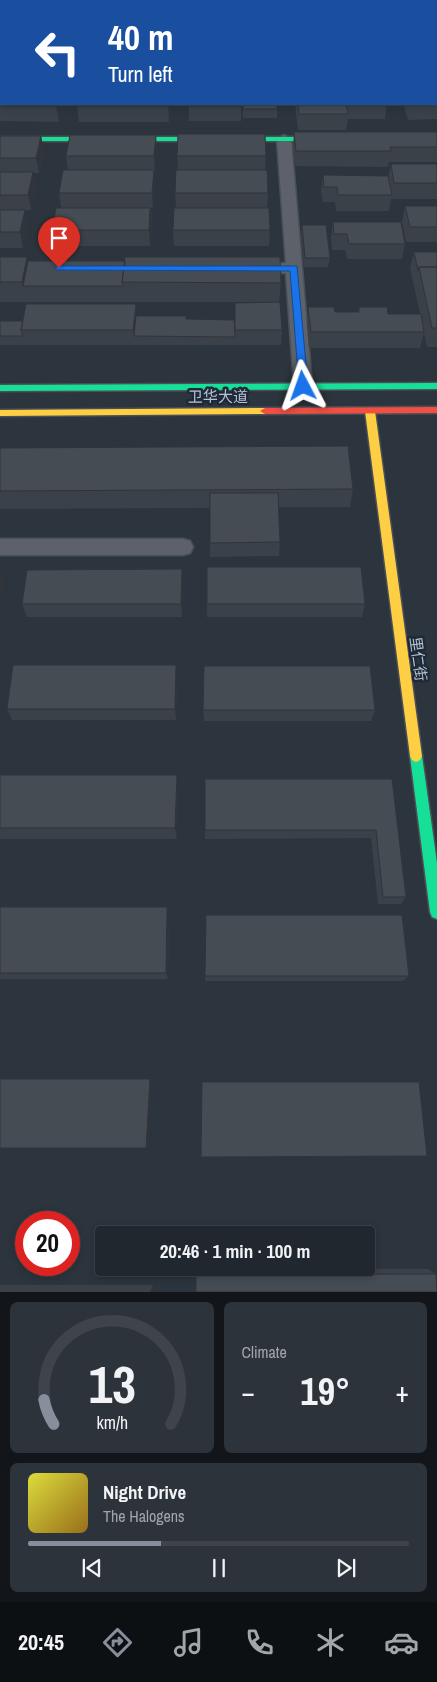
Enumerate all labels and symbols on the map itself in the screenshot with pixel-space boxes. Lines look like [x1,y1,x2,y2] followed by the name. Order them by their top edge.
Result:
[38,217,80,268] pin
[276,359,328,411] position arrow
[188,386,248,407] street label: 卫华大道
[405,635,432,683] street label: 里仁街
[15,1211,80,1276] speed limit sign: 20

